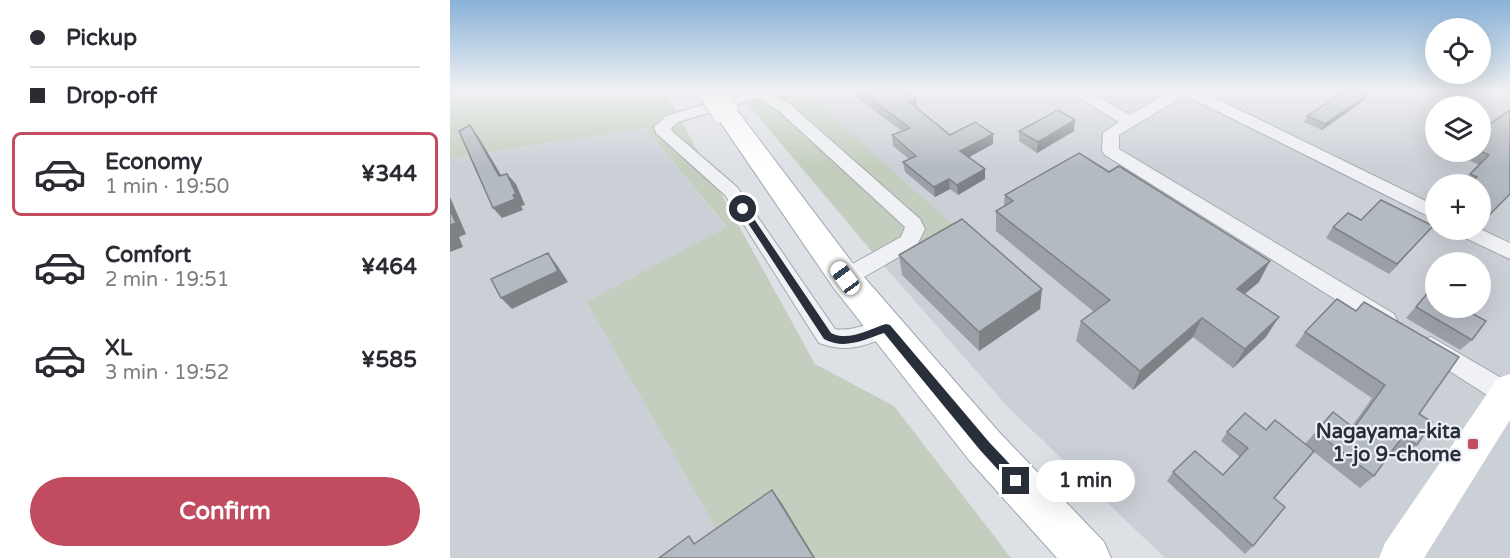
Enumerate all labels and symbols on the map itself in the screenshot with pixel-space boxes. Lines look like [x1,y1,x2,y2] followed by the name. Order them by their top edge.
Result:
[729,195,756,222] route start
[827,258,863,298] car
[1316,420,1461,467] place label: Nagayama-kita 1-jo 9-chome
[1466,437,1480,451] marker: Nagayama-kita 1-jo 9-chome
[1037,460,1136,502] callout: 1 min
[1002,467,1029,494] route end

